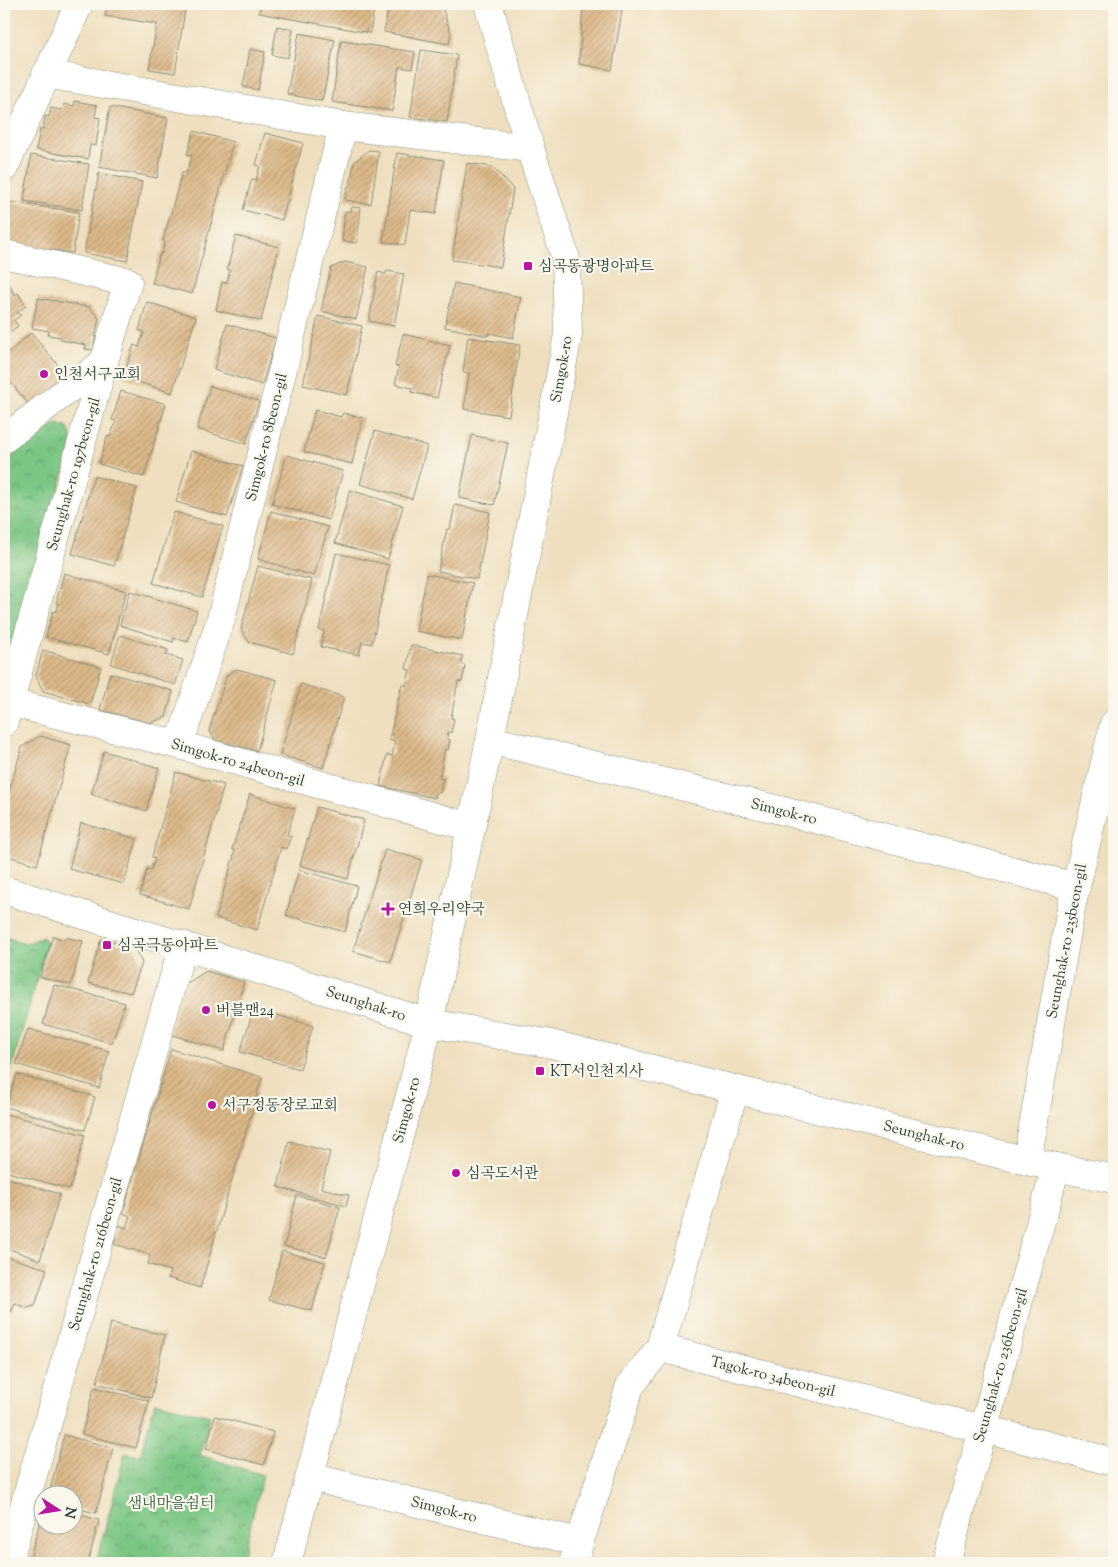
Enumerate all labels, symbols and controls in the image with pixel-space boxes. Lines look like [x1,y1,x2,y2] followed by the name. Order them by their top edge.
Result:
[538,257,654,278] place label: 심곡동광명아파트
[522,260,534,272] marker: 심곡동광명아파트
[546,334,579,404] street label: Simgok-ro
[54,365,141,386] place label: 인천서구교회
[38,368,50,380] marker: 인천서구교회
[241,371,294,504] street label: Simgok-ro 8beon-gil
[42,395,106,554] street label: Seunghak-ro 197beon-gil
[168,734,307,793] street label: Simgok-ro 24beon-gil
[748,794,819,831] street label: Simgok-ro
[1042,862,1093,1021] street label: Seunghak-ro 235beon-gil
[398,900,485,921] place label: 연희우리약국
[382,903,394,915] marker: 연희우리약국
[117,936,219,957] place label: 심곡극동아파트
[101,939,113,951] marker: 심곡극동아파트
[323,982,408,1027] street label: Seunghak-ro
[216,1001,274,1022] place label: 버블맨24
[200,1004,212,1016] marker: 버블맨24
[550,1062,644,1083] place label: KT서인천지사
[534,1065,546,1077] marker: KT서인천지사
[389,1075,426,1146] street label: Simgok-ro
[222,1096,338,1117] place label: 서구정동장로교회
[206,1099,218,1111] marker: 서구정동장로교회
[881,1116,967,1157] street label: Seunghak-ro
[466,1164,539,1185] place label: 심곡도서관
[450,1167,462,1179] marker: 심곡도서관
[64,1175,128,1334] street label: Seunghak-ro 216beon-gil
[969,1286,1034,1445] street label: Seunghak-ro 236beon-gil
[708,1352,837,1403] street label: Tagok-ro 34beon-gil
[32,1484,82,1534] north arrow
[408,1492,479,1529] street label: Simgok-ro
[128,1494,214,1515] park label: 샘내마을쉼터
[58,1505,80,1520] text: N

